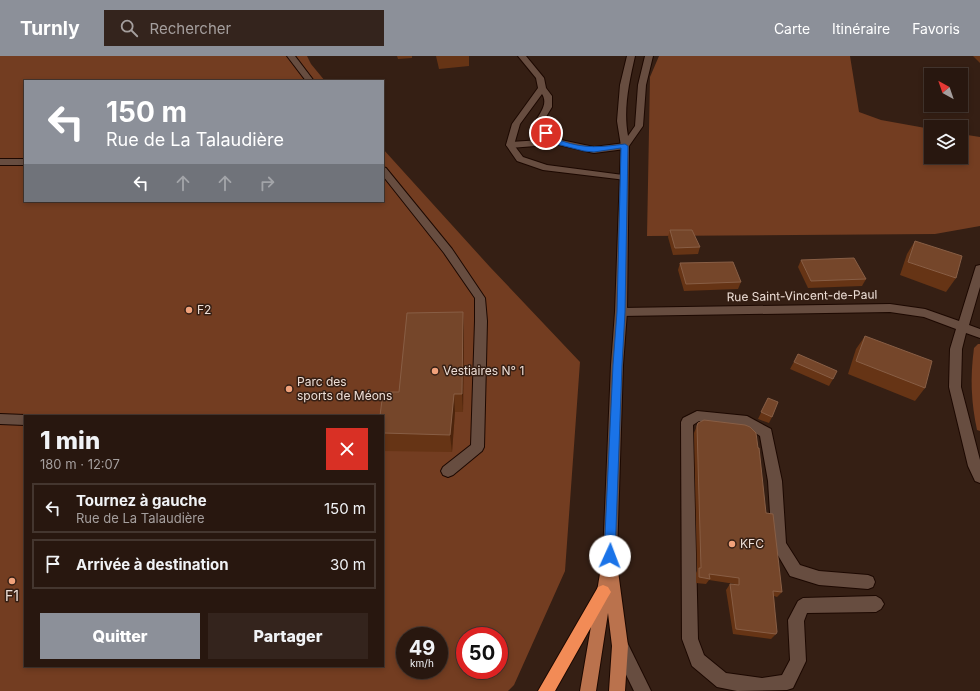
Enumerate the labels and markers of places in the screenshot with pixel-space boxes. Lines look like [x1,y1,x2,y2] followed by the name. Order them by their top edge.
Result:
[529,116,563,150] pin
[197,302,211,317] place label: F2
[184,305,194,315] marker: F2
[443,363,524,378] place label: Vestiaires N° 1
[430,366,440,376] marker: Vestiaires N° 1
[297,374,392,403] place label: Parc des sports de Méons
[284,384,294,394] marker: Parc des sports de Méons
[740,536,764,551] place label: KFC
[727,539,737,549] marker: KFC
[7,576,17,586] marker: F1
[5,587,19,604] place label: F1

